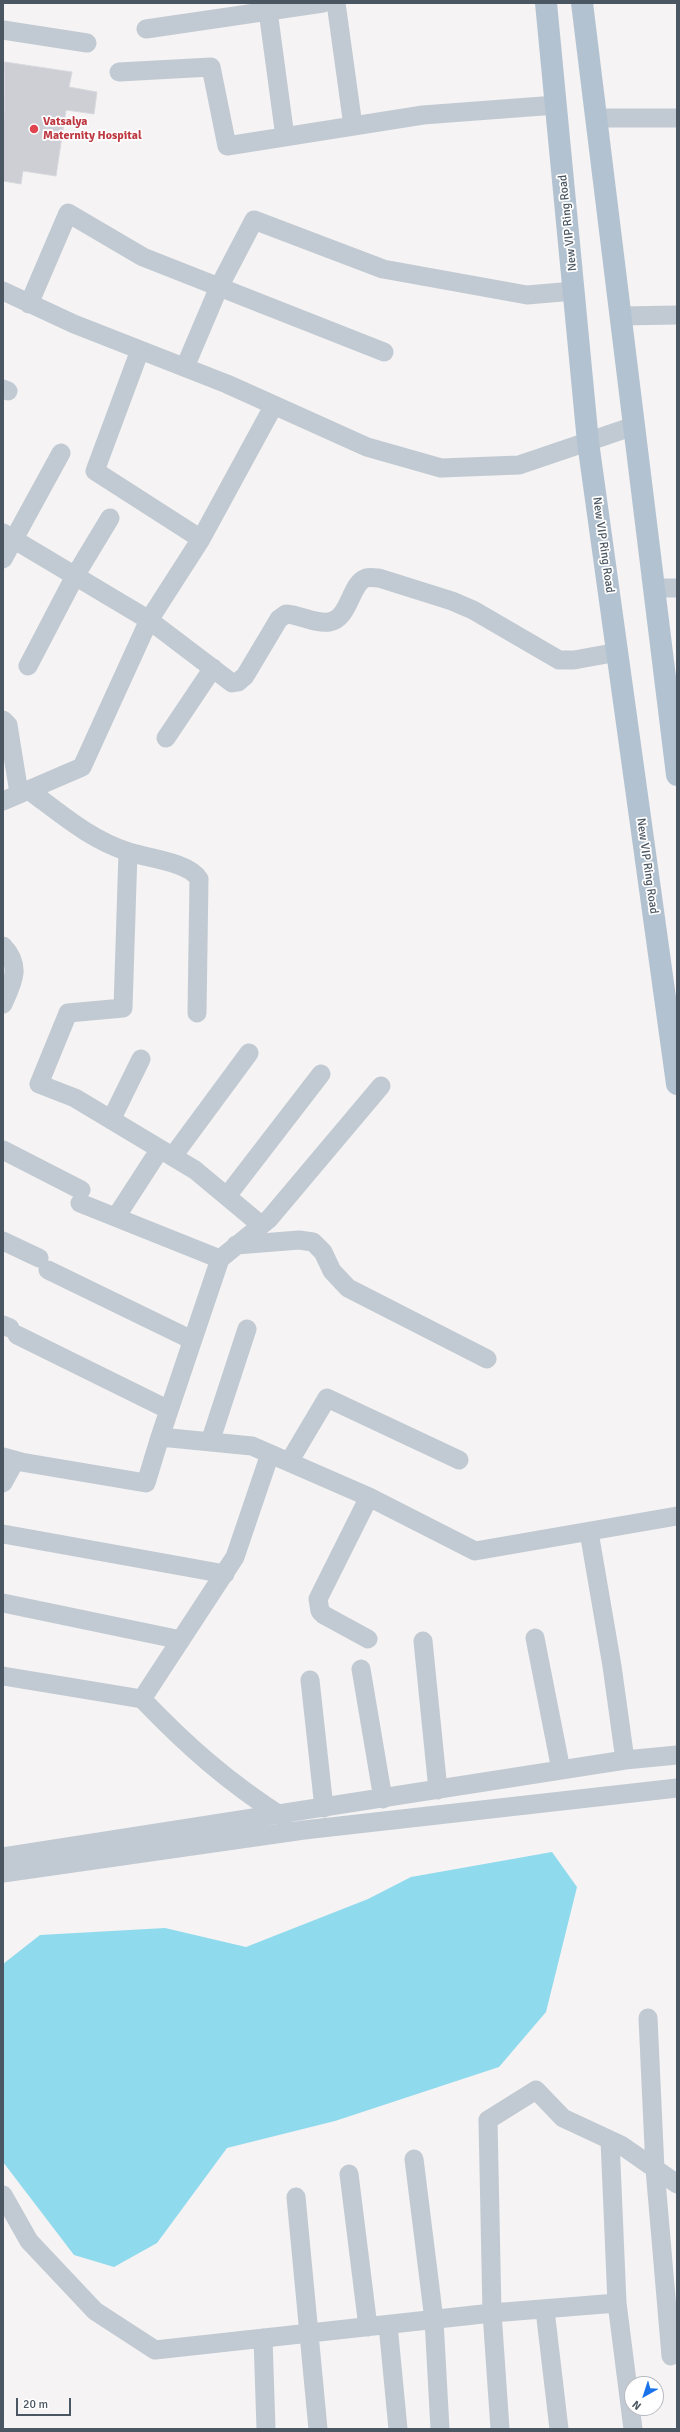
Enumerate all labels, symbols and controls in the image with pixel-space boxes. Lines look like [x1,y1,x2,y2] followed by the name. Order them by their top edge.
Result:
[43,115,142,143] place label: Vatsalya Maternity Hospital
[28,123,40,135] marker: Vatsalya Maternity Hospital
[556,174,580,272] street label: New VIP Ring Road
[589,496,617,594] street label: New VIP Ring Road
[633,817,661,915] street label: New VIP Ring Road
[624,2376,664,2416] north arrow
[18,2390,73,2416] scale bar
[23,2397,48,2412] text: 20 m
[630,2397,644,2412] text: N

